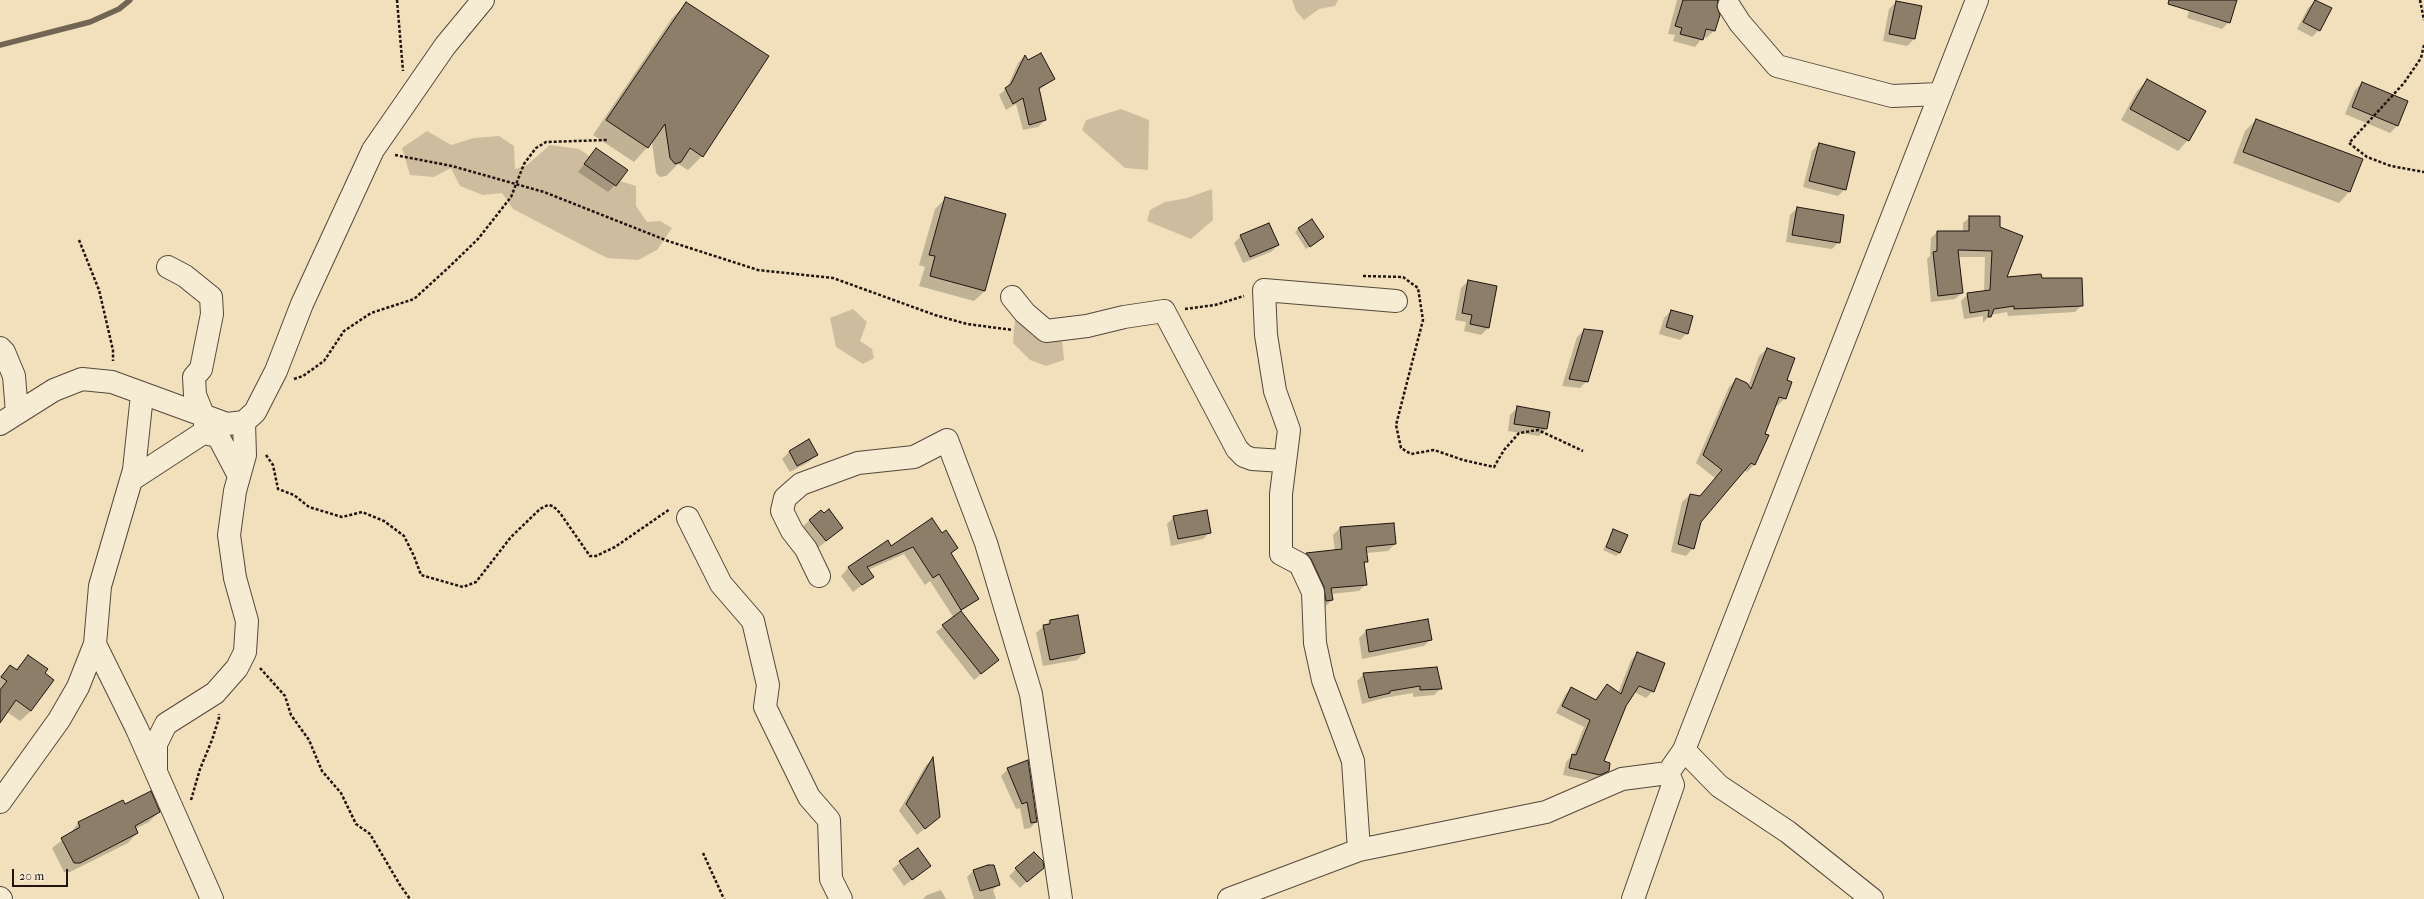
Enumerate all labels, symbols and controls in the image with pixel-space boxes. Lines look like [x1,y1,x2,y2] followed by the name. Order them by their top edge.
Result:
[14,861,70,887] scale bar
[19,869,44,883] text: 20 m

